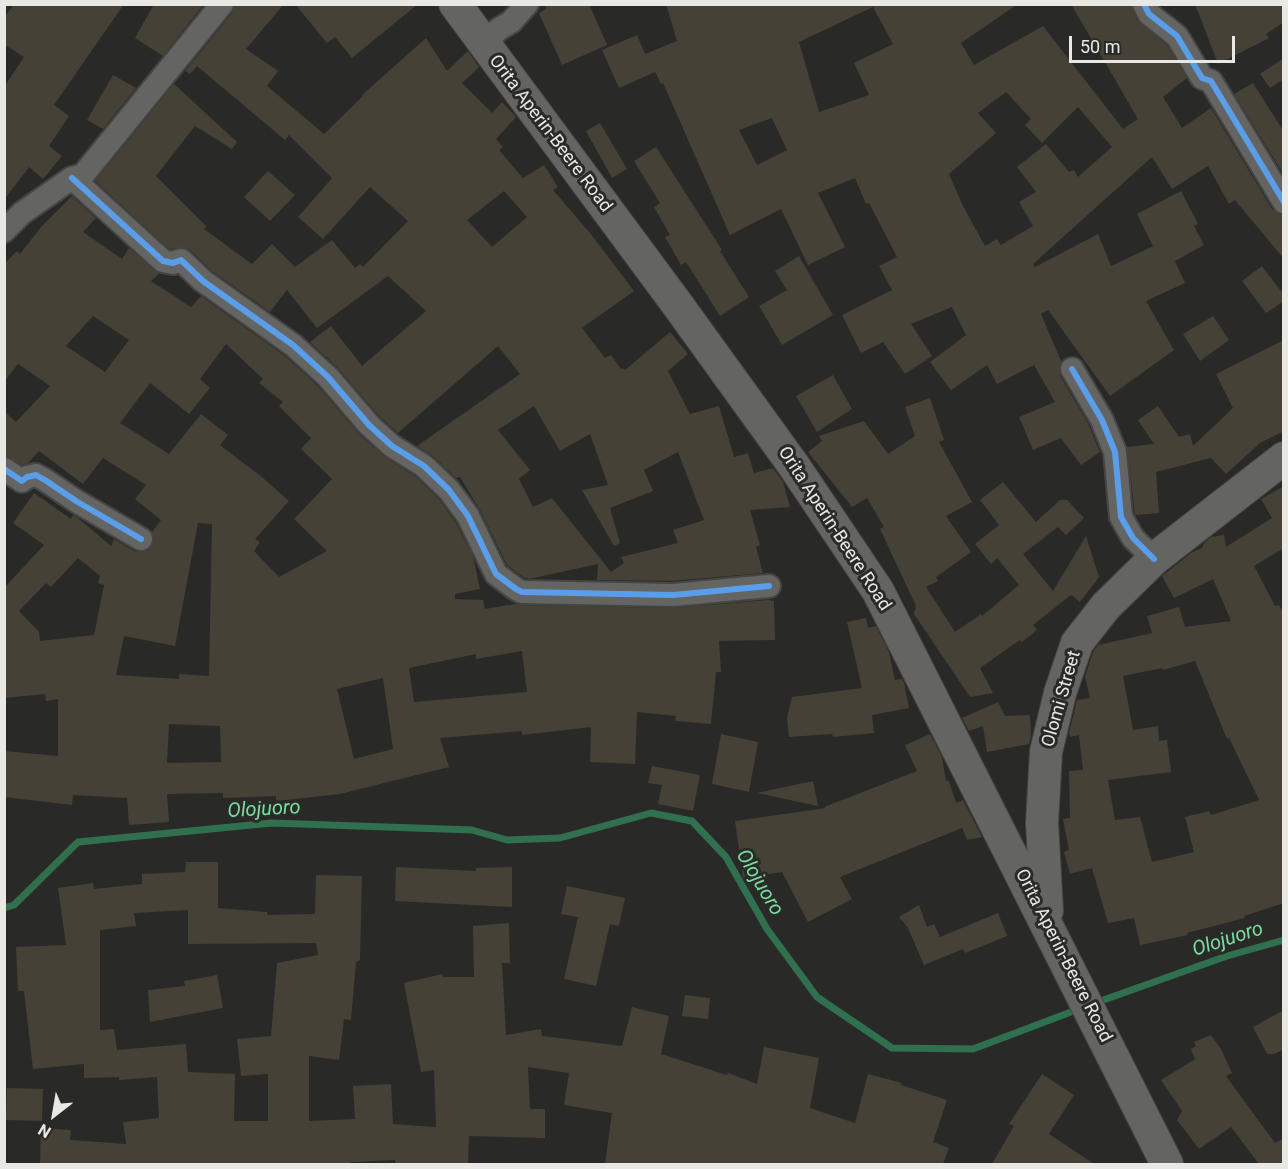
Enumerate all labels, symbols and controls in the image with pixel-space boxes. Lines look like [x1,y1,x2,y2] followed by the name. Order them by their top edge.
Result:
[1072,24,1238,62] scale bar
[1080,36,1120,57] text: 50 m
[484,51,616,217] street label: Orita Aperin-Beere Road
[773,443,895,615] street label: Orita Aperin-Beere Road
[1038,648,1086,750] street label: Olomi Street
[227,796,301,824] water label: Olojuoro
[730,846,788,920] water label: Olojuoro
[1010,866,1116,1046] street label: Orita Aperin-Beere Road
[1190,917,1266,963] water label: Olojuoro
[24,1085,84,1145] north arrow
[35,1120,54,1142] text: N

